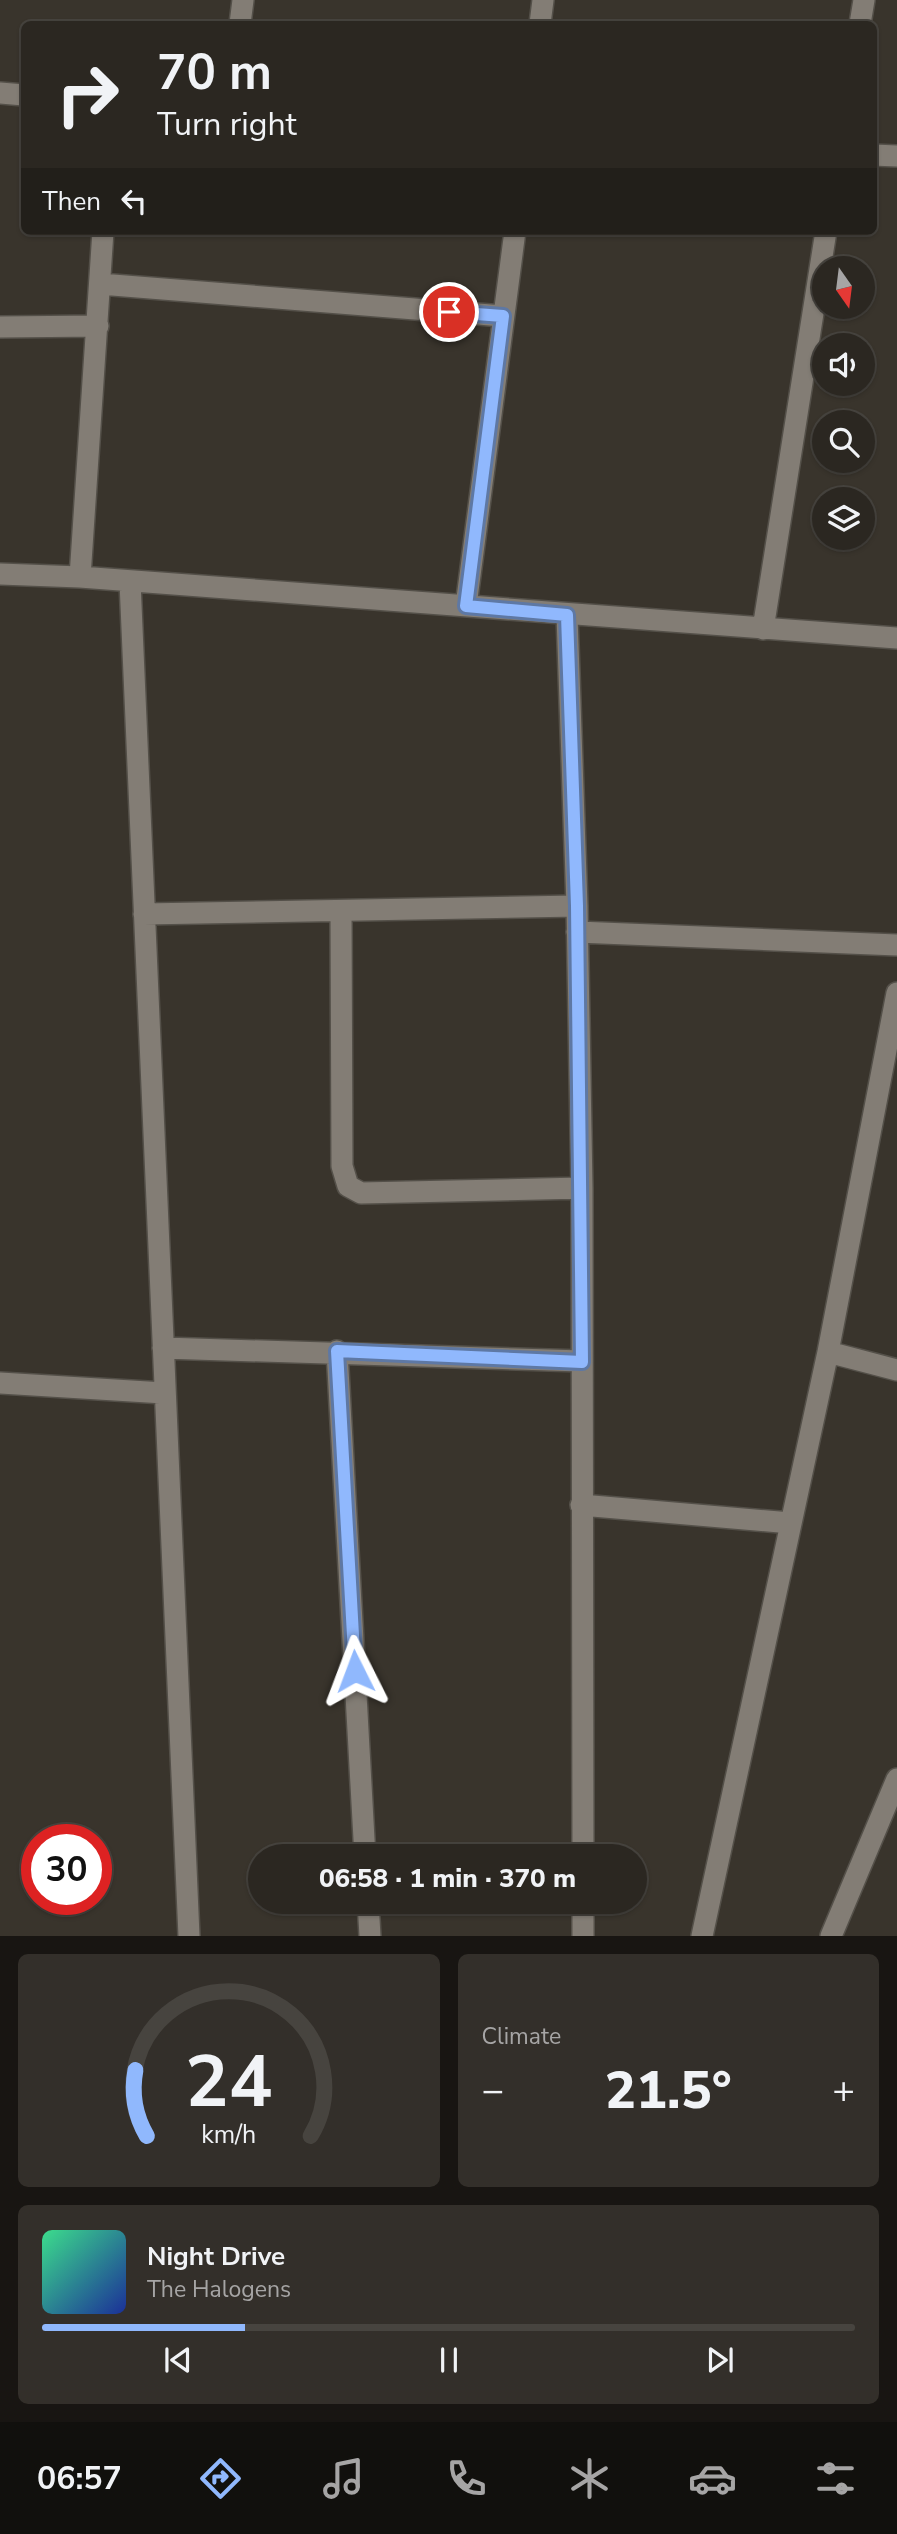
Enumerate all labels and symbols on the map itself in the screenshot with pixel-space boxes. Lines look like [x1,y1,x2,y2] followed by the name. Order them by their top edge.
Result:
[812,256,875,318] north arrow
[419,282,479,342] pin
[318,1634,392,1708] position arrow
[21,1824,112,1915] speed limit sign: 30

